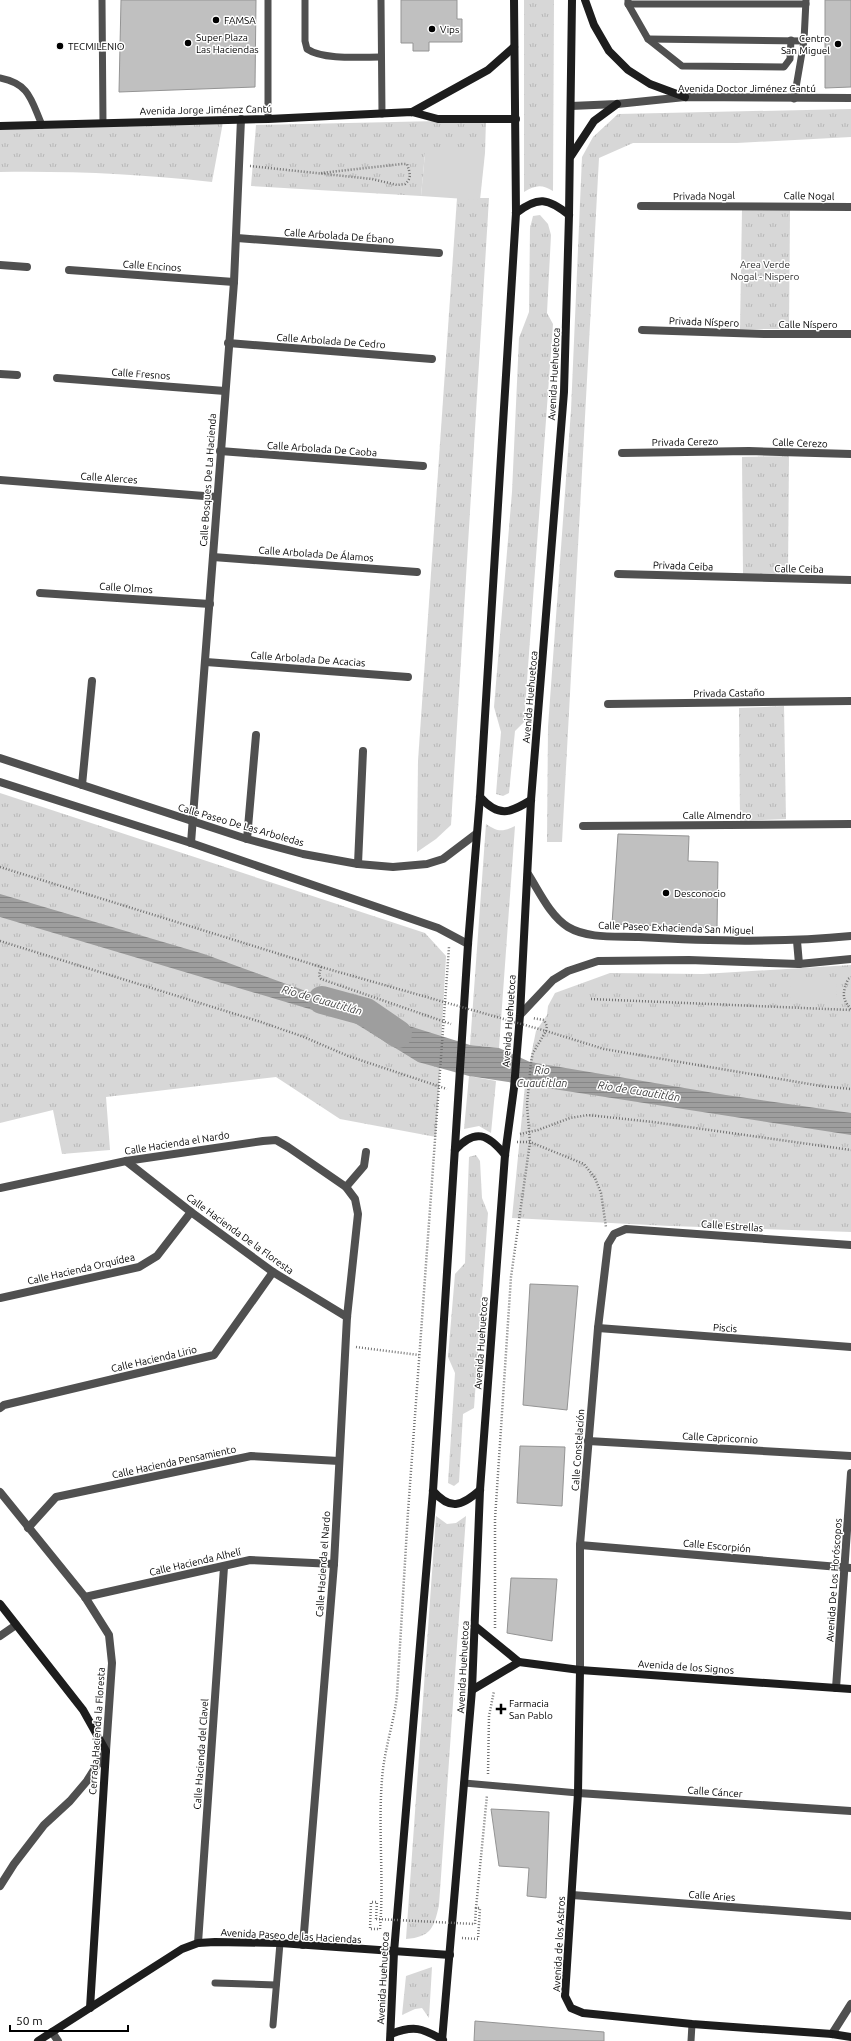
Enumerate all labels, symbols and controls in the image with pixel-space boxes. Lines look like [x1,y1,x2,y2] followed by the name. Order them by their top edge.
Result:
[211,15,221,25] marker: FAMSA
[224,15,256,26] place label: FAMSA
[427,24,437,34] marker: Vips
[440,24,459,35] place label: Vips
[196,32,259,55] place label: Super Plaza Las Haciendas
[781,33,830,56] place label: Centro San Miguel
[183,38,193,48] marker: Super Plaza Las Haciendas
[833,39,843,49] marker: Centro San Miguel
[55,41,65,51] marker: TECMILENIO
[68,41,125,52] place label: TECMILENIO
[678,83,816,94] street label: Avenida Doctor Jiménez Cantú
[140,103,272,117] street label: Avenida Jorge Jiménez Cantú
[673,190,735,202] street label: Privada Nogal
[783,190,835,202] street label: Calle Nogal
[284,226,395,245] street label: Calle Arbolada De Ébano
[122,258,182,274] street label: Calle Encinos
[731,259,800,282] park label: Area Verde Nogal - Nispero
[669,315,740,329] street label: Privada Níspero
[778,319,838,330] street label: Calle Níspero
[546,327,562,421] street label: Avenida Huehuetoca
[276,332,386,350] street label: Calle Arbolada De Cedro
[111,366,171,382] street label: Calle Fresnos
[198,413,218,547] street label: Calle Bosques De La Hacienda
[652,436,719,448] street label: Privada Cerezo
[772,437,828,449] street label: Calle Cerezo
[267,440,377,458] street label: Calle Arbolada De Caoba
[80,471,138,485] street label: Calle Alerces
[258,543,374,564] street label: Calle Arbolada De Álamos
[653,559,713,573] street label: Privada Ceiba
[774,563,824,575] street label: Calle Ceiba
[99,581,153,595] street label: Calle Olmos
[250,650,366,668] street label: Calle Arbolada De Acacias
[520,650,540,744] street label: Avenida Huehuetoca
[693,687,765,699] street label: Privada Castaño
[177,802,305,848] street label: Calle Paseo De Las Arboledas
[683,810,752,821] street label: Calle Almendro
[661,888,671,898] marker: Desconocio
[674,888,726,899] place label: Desconocio
[598,920,754,936] street label: Calle Paseo Exhacienda San Miguel
[500,974,518,1068] street label: Avenida Huehuetoca
[280,983,364,1017] water label: Rio de Cuautitlán
[516,1064,568,1089] water label: Rio Cuautitlan
[597,1079,681,1103] water label: Rio de Cuautitlán
[124,1129,230,1157] street label: Calle Hacienda el Nardo
[184,1192,296,1276] street label: Calle Hacienda De la Floresta
[701,1218,763,1234] street label: Calle Estrellas
[26,1251,136,1287] street label: Calle Hacienda Orquídea
[472,1296,490,1390] street label: Avenida Huehuetoca
[713,1322,737,1334] street label: Piscis
[110,1344,198,1374] street label: Calle Hacienda Lirio
[570,1409,586,1491] street label: Calle Constelación
[682,1431,758,1445] street label: Calle Capricornio
[111,1443,237,1481] street label: Calle Hacienda Pensamiento
[314,1510,332,1617] street label: Calle Hacienda el Nardo
[824,1518,844,1642] street label: Avenida De Los Horóscopos
[682,1538,752,1554] street label: Calle Escorpión
[148,1546,242,1578] street label: Calle Hacienda Alhelí
[455,1620,471,1714] street label: Avenida Huehuetoca
[638,1658,734,1676] street label: Avenida de los Signos
[87,1667,107,1795] street label: Cerrada Hacienda la Floresta
[192,1698,210,1810] street label: Calle Hacienda del Clavel
[509,1698,553,1721] place label: Farmacia San Pablo
[496,1704,506,1714] marker: Farmacia San Pablo
[687,1785,743,1799] street label: Calle Cáncer
[688,1889,736,1903] street label: Calle Aries
[551,1896,567,1992] street label: Avenida de los Astros
[220,1927,362,1945] street label: Avenida Paseo de las Haciendas
[375,1931,391,2025] street label: Avenida Huehuetoca
[10,2007,128,2033] scale bar
[16,2014,43,2027] text: 50 m

